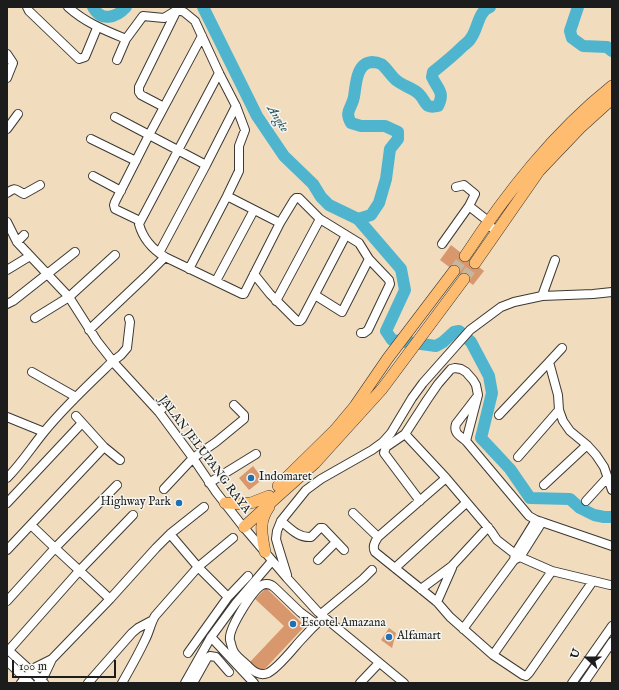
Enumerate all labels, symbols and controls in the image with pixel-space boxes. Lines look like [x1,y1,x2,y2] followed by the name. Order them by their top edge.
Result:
[263,102,291,136] water label: Angke
[155,393,253,517] street label: JALAN JELUPANG RAYA
[259,471,312,485] place label: Indomaret
[246,473,256,483] marker: Indomaret
[100,496,171,510] place label: Highway Park
[174,498,184,508] marker: Highway Park
[301,617,386,631] place label: Escotel Amazana
[288,619,298,629] marker: Escotel Amazana
[397,630,441,644] place label: Alfamart
[384,632,394,642] marker: Alfamart
[567,638,607,678] north arrow
[568,647,584,661] text: U
[14,652,118,678] scale bar
[19,659,47,674] text: 100 m

